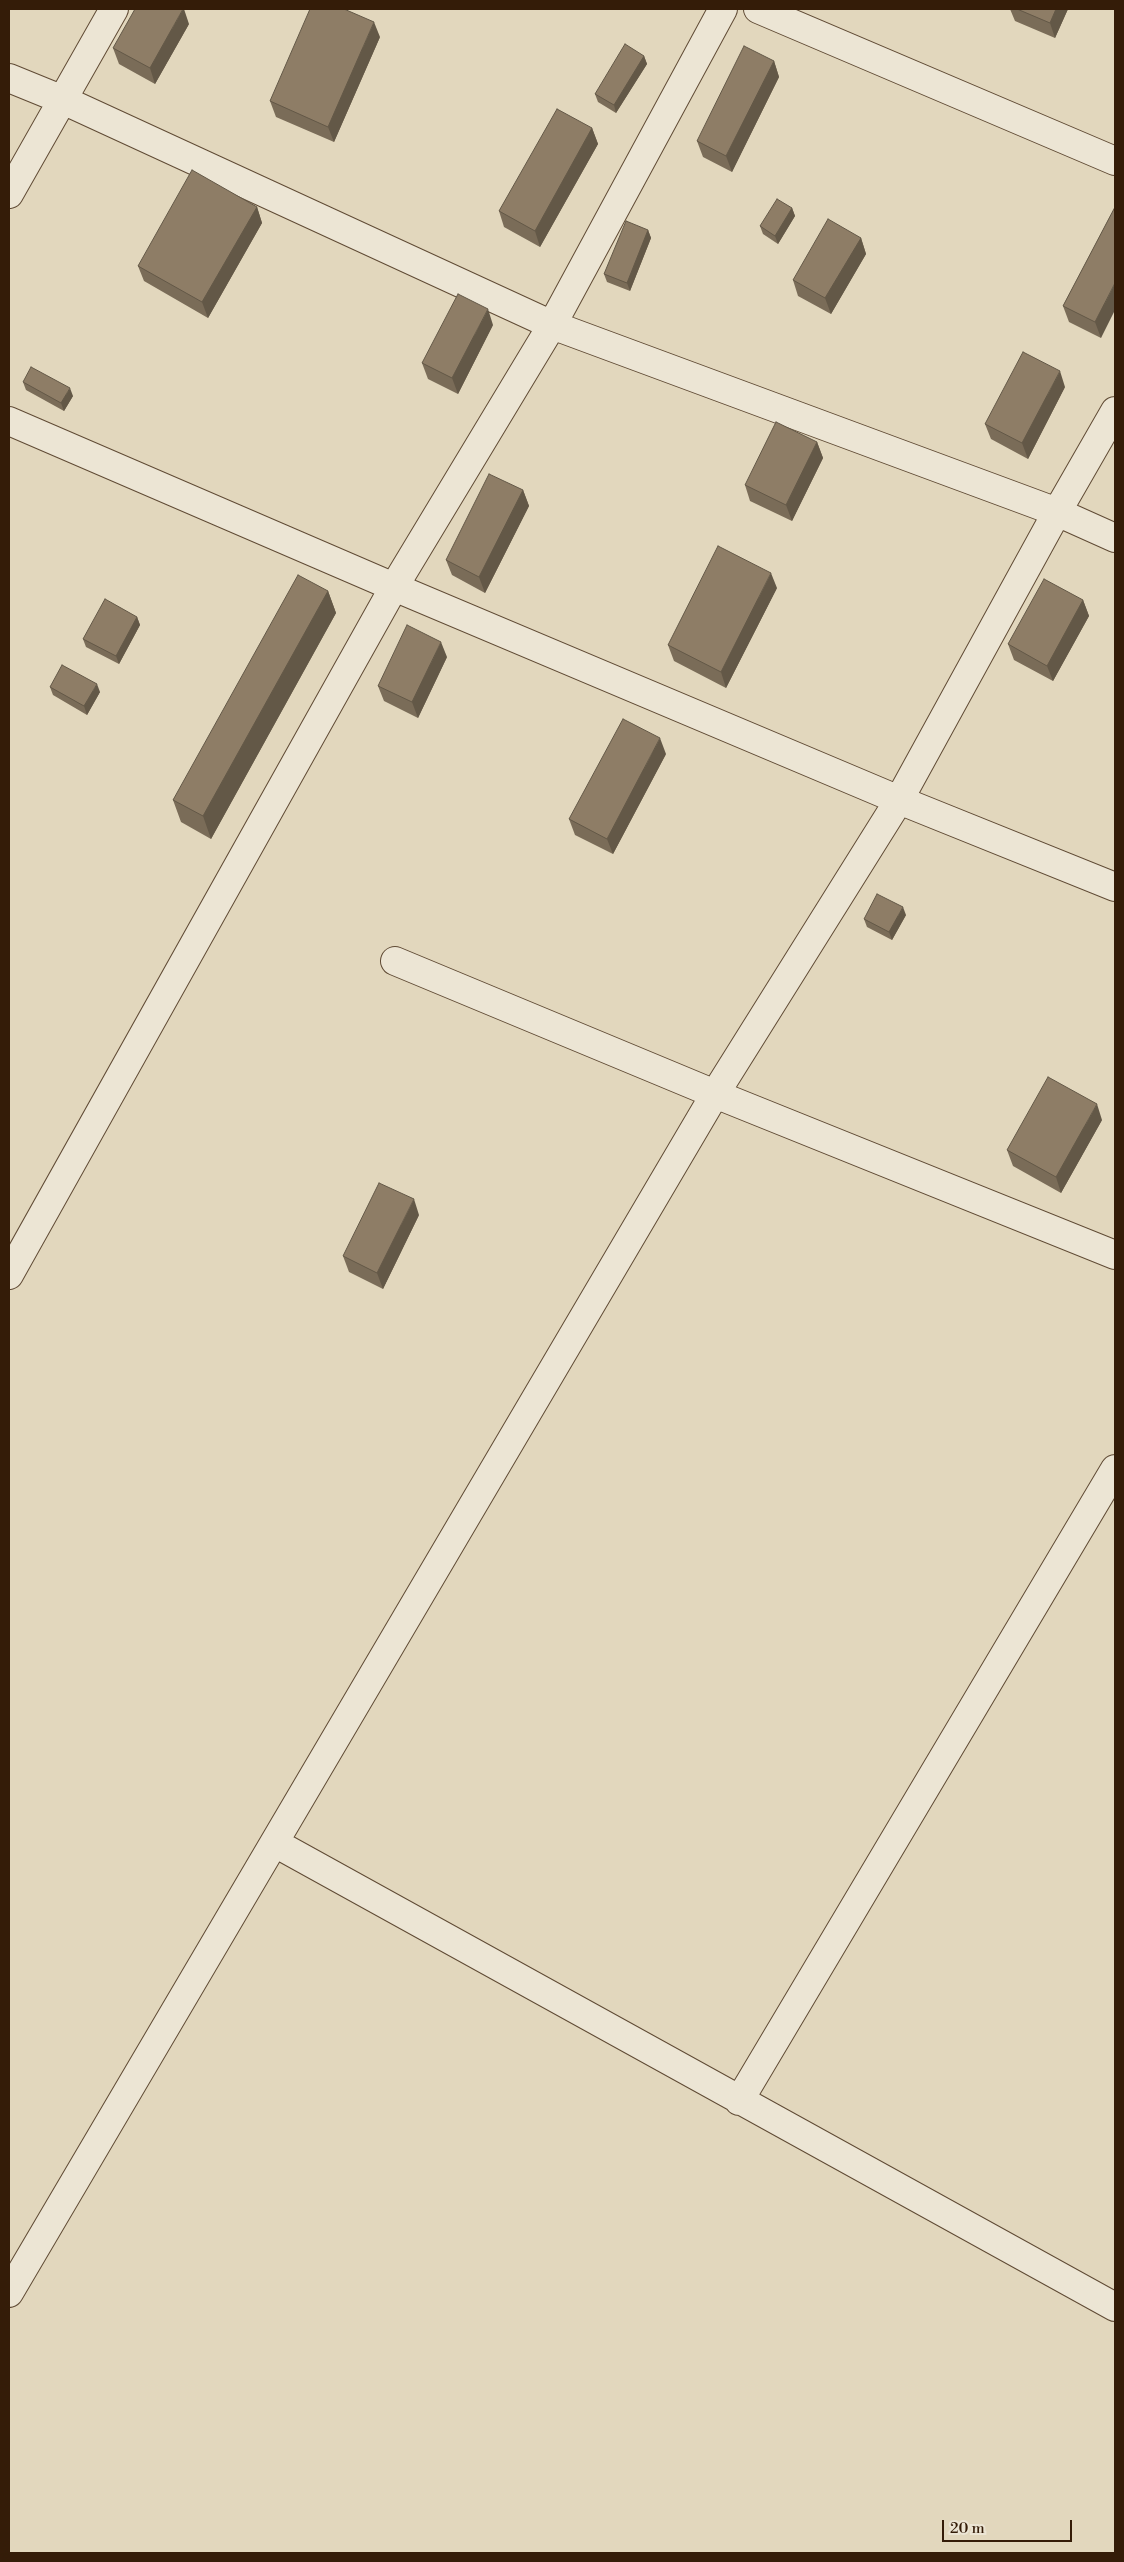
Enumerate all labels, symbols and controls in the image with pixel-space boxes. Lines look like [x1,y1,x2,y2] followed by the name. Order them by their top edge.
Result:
[944,2510,1074,2542] scale bar
[950,2519,985,2538] text: 20 m

